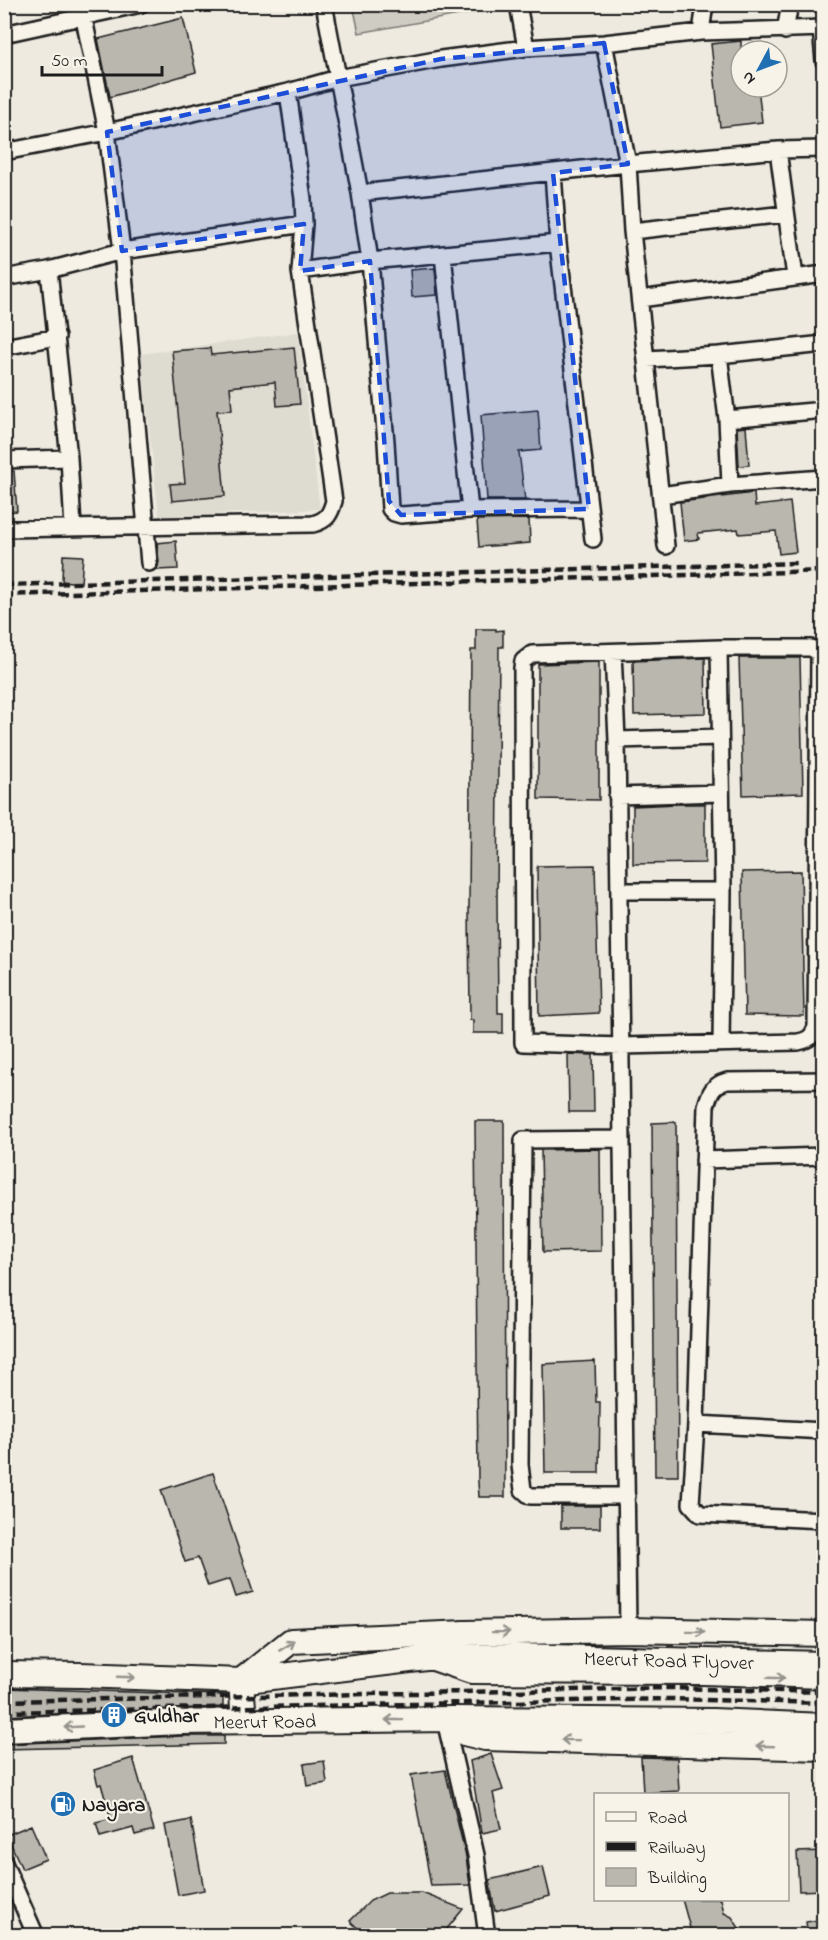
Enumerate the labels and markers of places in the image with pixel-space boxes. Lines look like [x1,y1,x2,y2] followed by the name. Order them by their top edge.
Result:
[99,1700,129,1730] building icon: Guldhar
[134,1703,200,1732] place label: Guldhar
[48,1789,78,1819] fuel station icon: Nayara
[82,1792,145,1822] place label: Nayara

